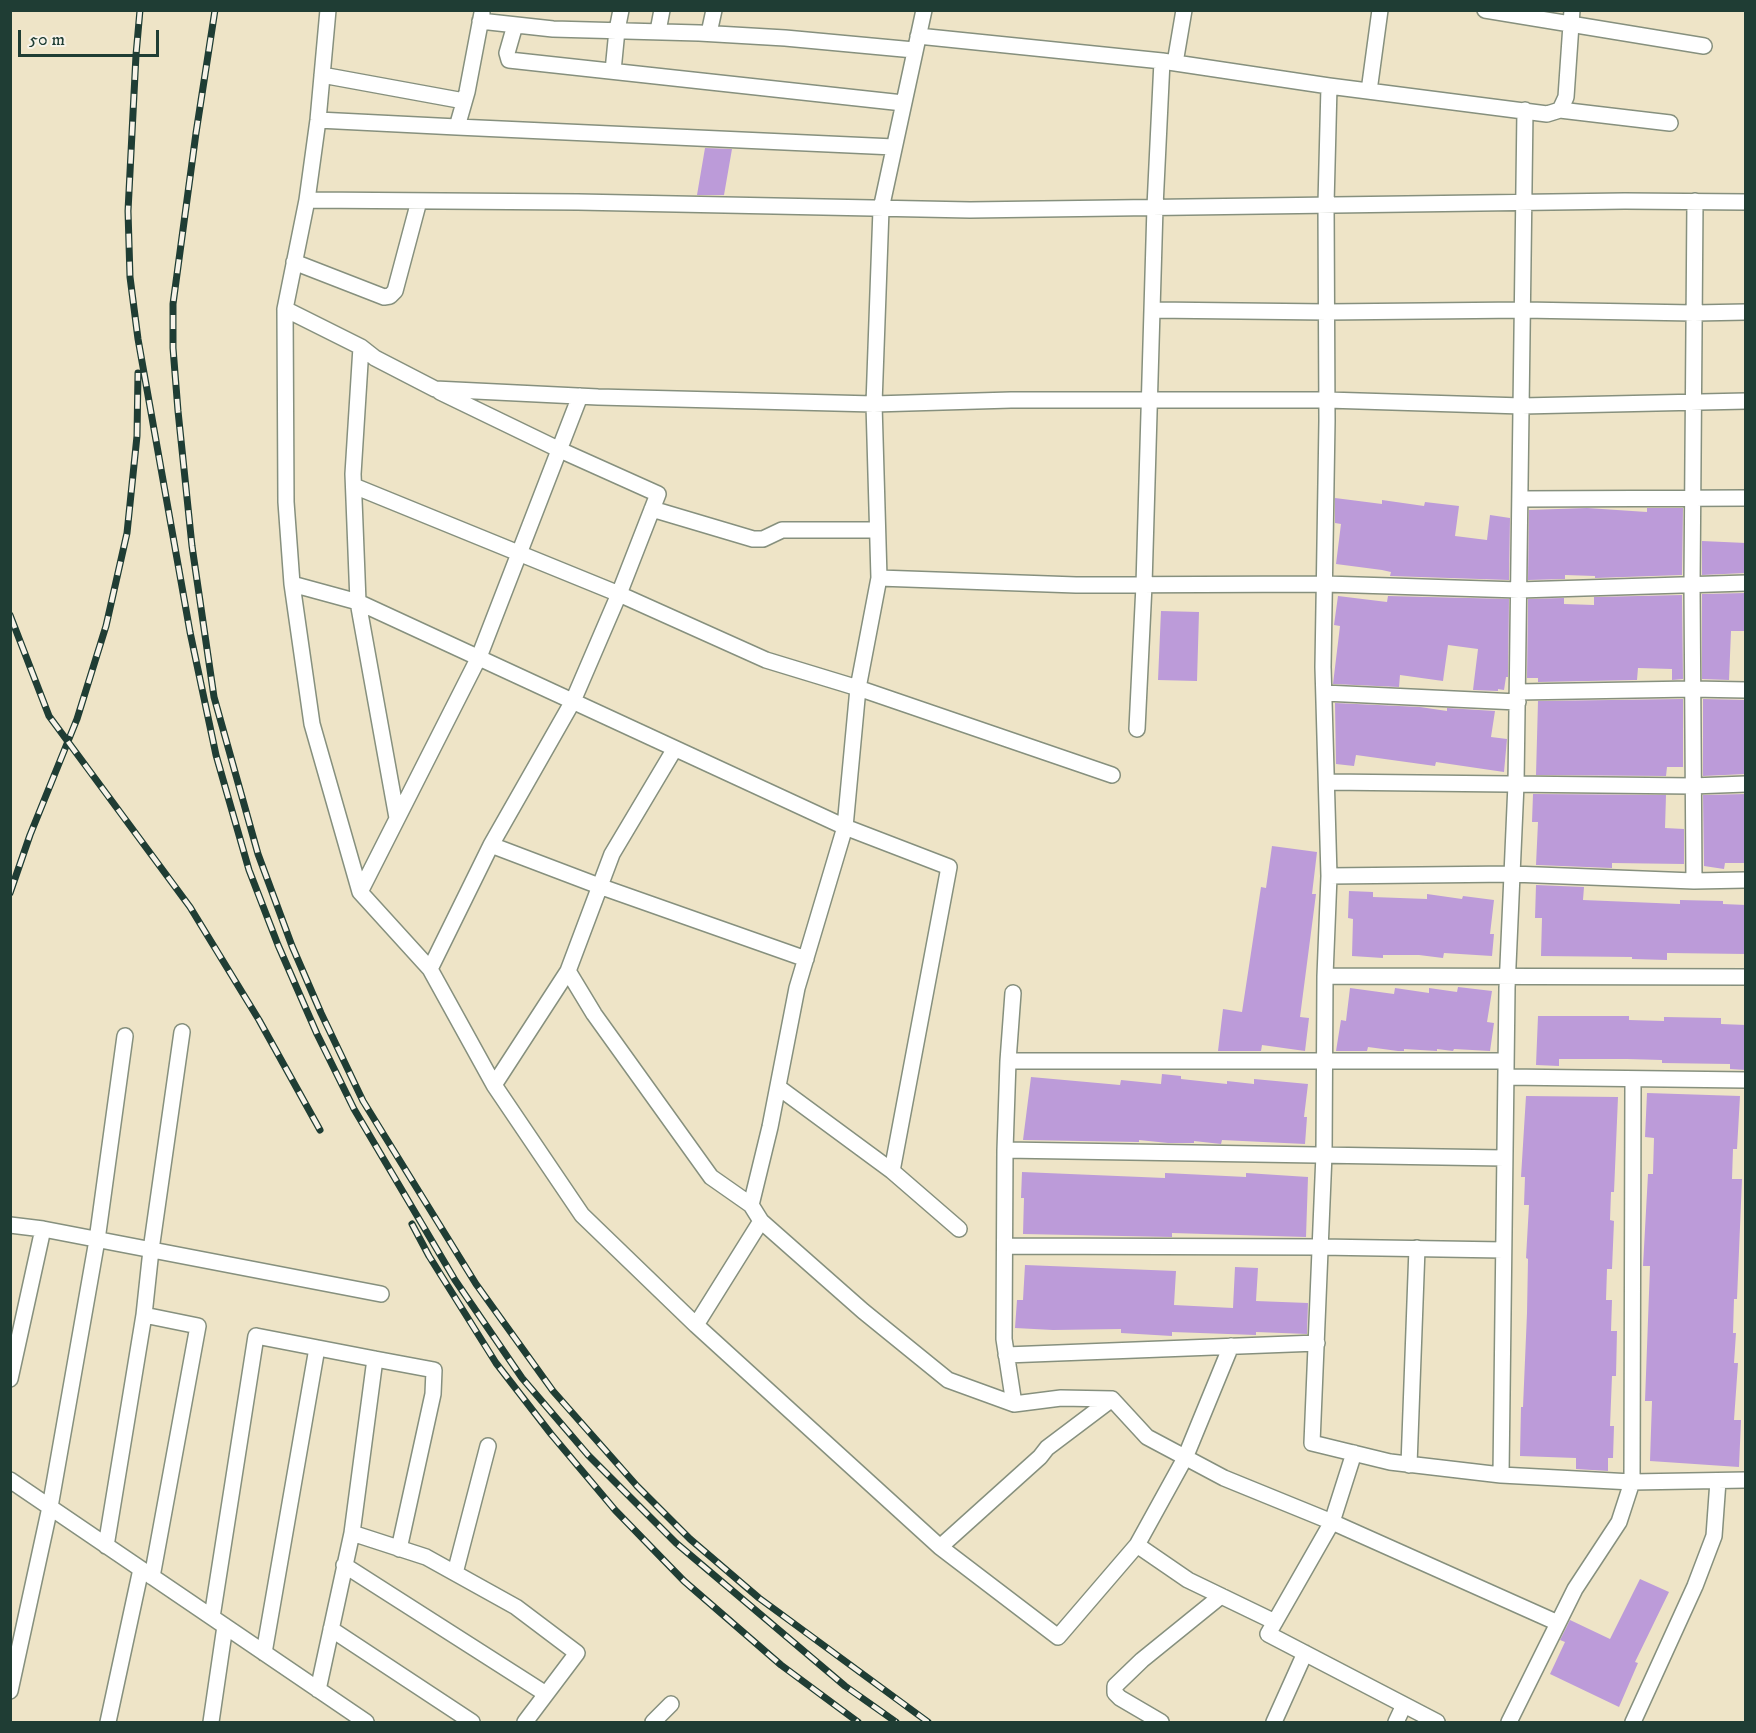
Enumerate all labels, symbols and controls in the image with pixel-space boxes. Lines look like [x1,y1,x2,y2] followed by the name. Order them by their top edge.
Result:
[21,18,162,56] scale bar
[29,29,65,51] text: 50 m

